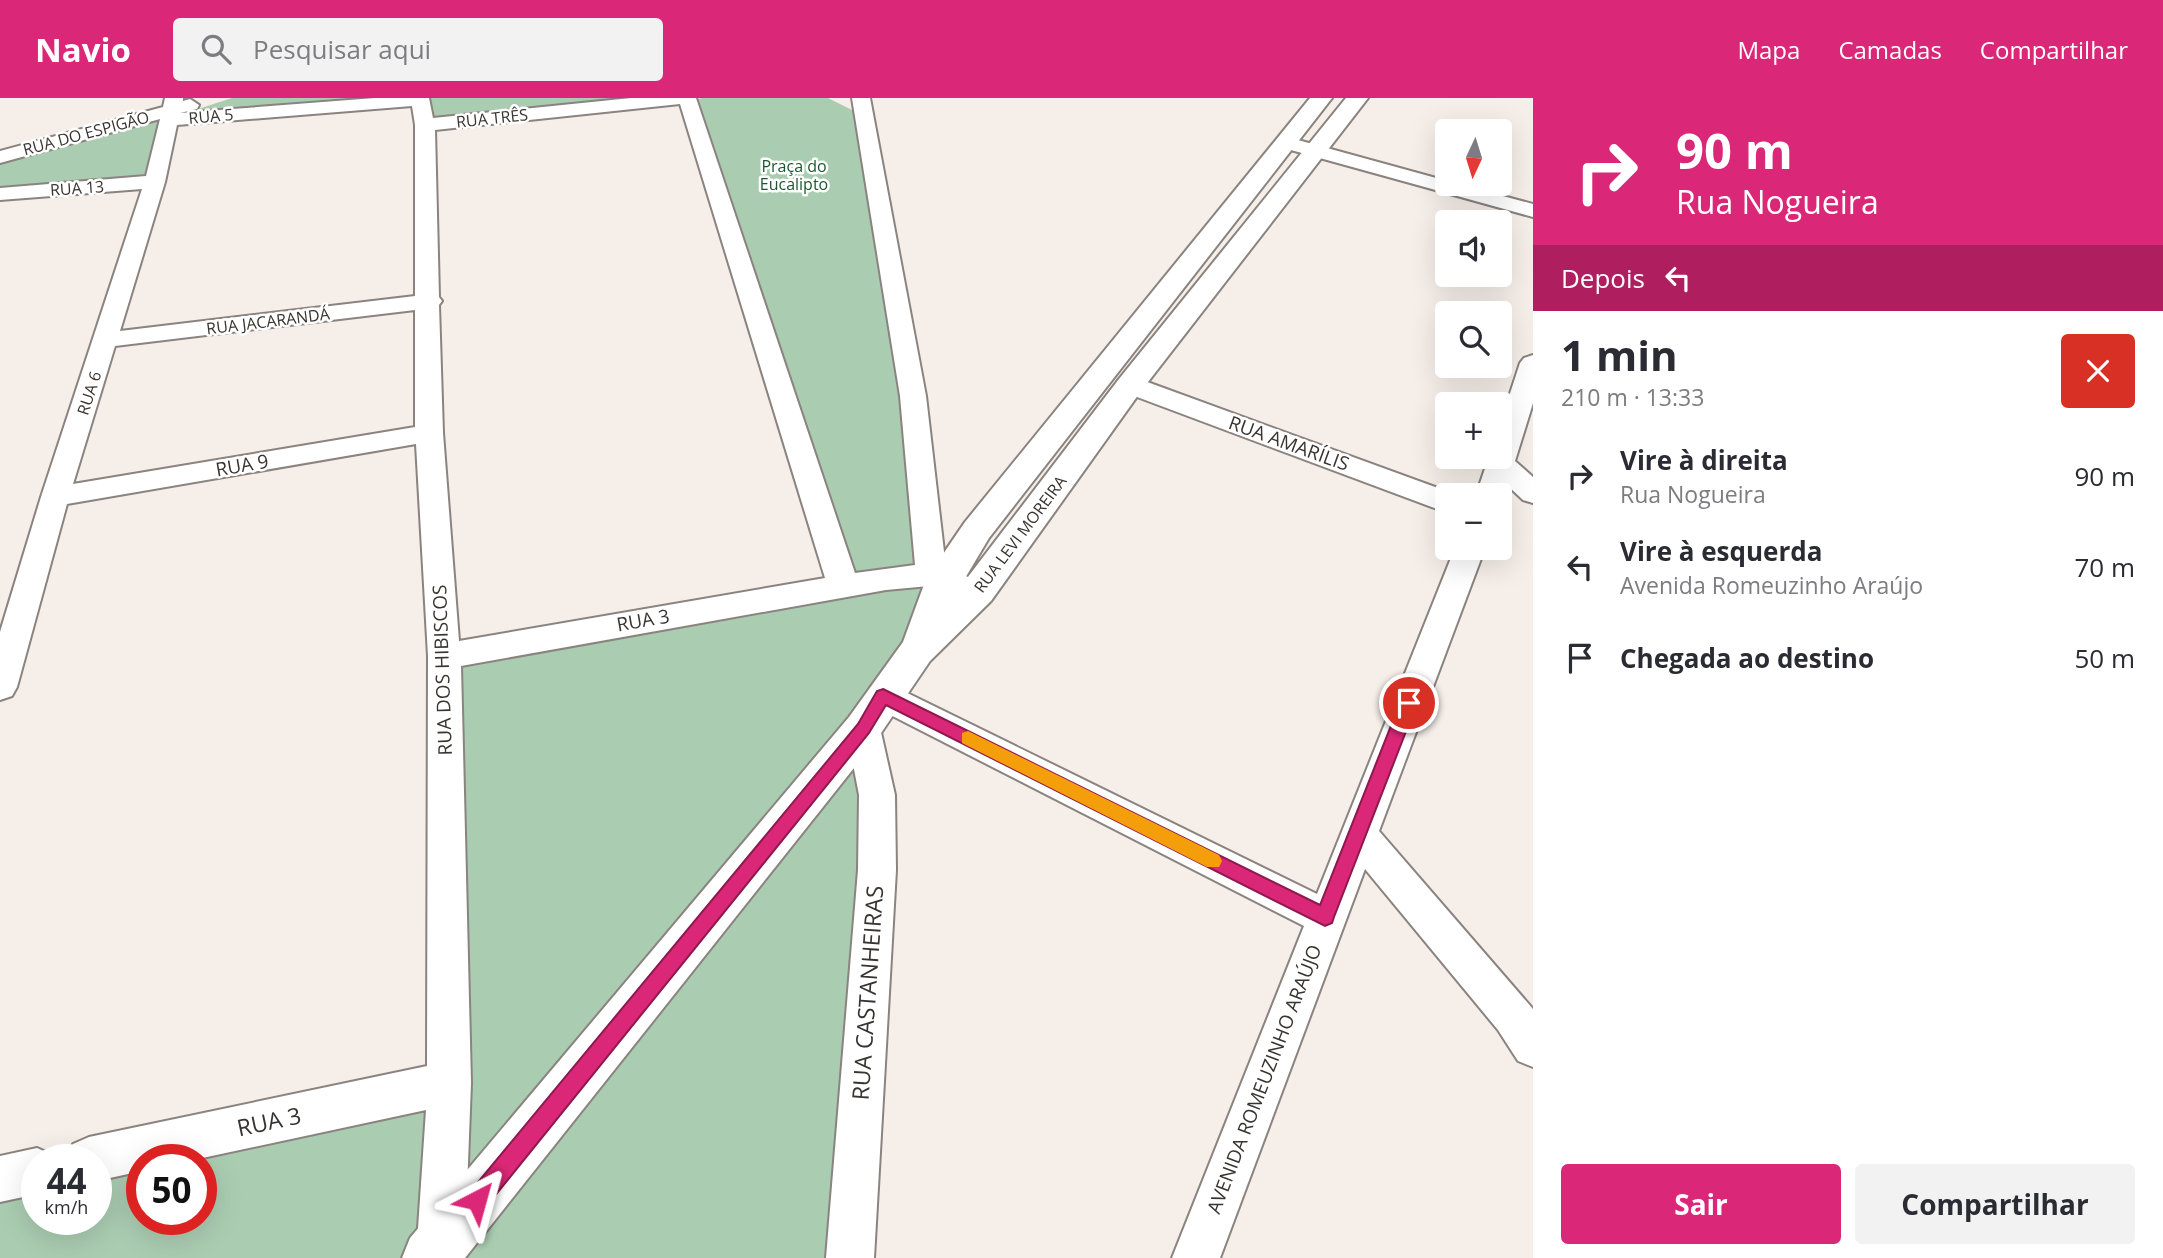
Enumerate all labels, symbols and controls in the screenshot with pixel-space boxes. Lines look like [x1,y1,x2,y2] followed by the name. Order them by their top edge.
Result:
[173,18,663,81] search box
[35,27,131,72] text: Navio
[197,30,235,68] icon: search
[253,31,431,67] text: Pesquisar aqui
[1737,33,1800,66] text: Mapa
[1838,33,1942,66] text: Camadas
[1980,33,2128,66] text: Compartilhar
[188,103,234,129] street label: RUA 5
[455,103,529,133] street label: RUA TRÊS
[20,106,152,160] street label: RUA DO ESPIGÃO
[1676,117,1793,183] text: 90 m
[1435,119,1512,196] north arrow
[1435,119,1512,560] map controls
[1561,126,1652,217] icon: right
[760,155,828,195] park label: Praça do Eucalipto
[49,175,105,201] street label: RUA 13
[1676,180,1879,223] text: Rua Nogueira
[1435,210,1512,287] button: sound
[1659,259,1697,297] icon: left
[1561,260,1645,296] text: Depois
[1435,301,1512,378] button: search
[205,302,332,339] street label: RUA JACARANDÁ
[1561,326,1678,383] text: 1 min
[2061,334,2135,408] button: close
[72,368,106,418] street label: RUA 6
[1561,381,1704,413] text: 210 m · 13:33
[1435,392,1512,469] button: +
[1225,409,1353,477] street label: RUA AMARÍLIS
[1620,442,1788,478] text: Vire à direita
[213,448,271,482] street label: RUA 9
[1561,457,1599,495] icon: right
[2074,458,2135,494] text: 90 m
[969,470,1072,597] street label: RUA LEVI MOREIRA
[1620,478,1766,510] text: Rua Nogueira
[1435,483,1512,560] button: −
[1620,533,1822,569] text: Vire à esquerda
[1561,548,1599,586] icon: left
[2074,549,2135,585] text: 70 m
[1620,569,1923,601] text: Avenida Romeuzinho Araújo
[426,584,458,756] street label: RUA DOS HIBISCOS
[614,603,672,637] street label: RUA 3
[1561,639,1599,677] icon: arrive
[1620,640,1874,676] text: Chegada ao destino
[2074,640,2135,676] text: 50 m
[1379,673,1439,733] pin
[1390,684,1428,722] icon: arrive
[844,884,890,1101] street label: RUA CASTANHEIRAS
[1201,941,1327,1217] street label: AVENIDA ROMEUZINHO ARAÚJO
[234,1099,304,1143] street label: RUA 3
[126,1144,217,1235] speed limit sign: 50
[46,1157,87,1204] text: 44
[440,1163,514,1237] position arrow
[1561,1164,1841,1244] button: Sair
[1855,1164,2135,1244] button: Compartilhar
[45,1195,88,1219] text: km/h

